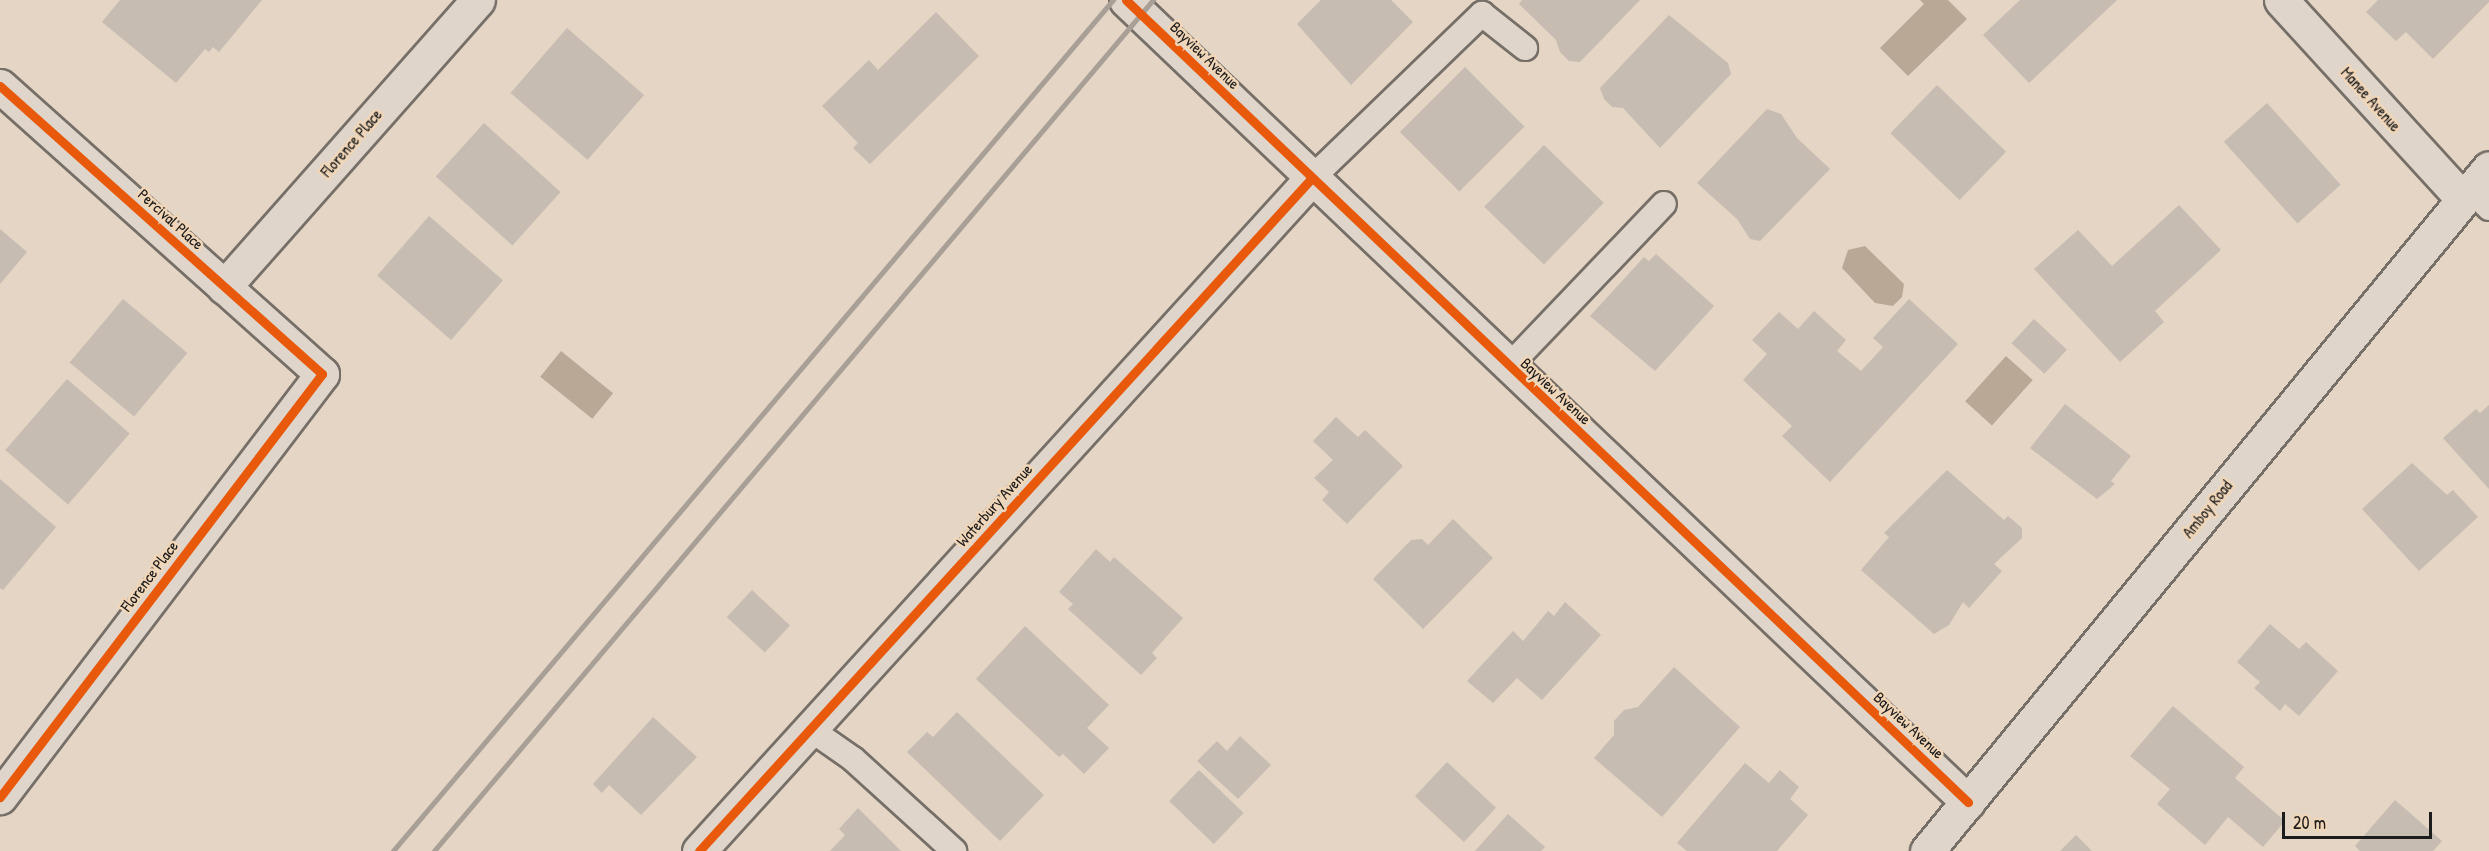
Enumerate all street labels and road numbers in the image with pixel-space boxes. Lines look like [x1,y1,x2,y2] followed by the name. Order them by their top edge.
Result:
[1166,17,1244,93] street label: Bayview Avenue
[2337,63,2405,135] street label: Manee Avenue
[316,105,386,181] street label: Florence Place
[134,185,208,253] street label: Percival Place
[1517,354,1595,428] street label: Bayview Avenue
[952,460,1036,550] street label: Waterbury Avenue
[2178,476,2236,542] street label: Amboy Road
[116,537,182,615] street label: Florence Place
[1870,688,1948,762] street label: Bayview Avenue

